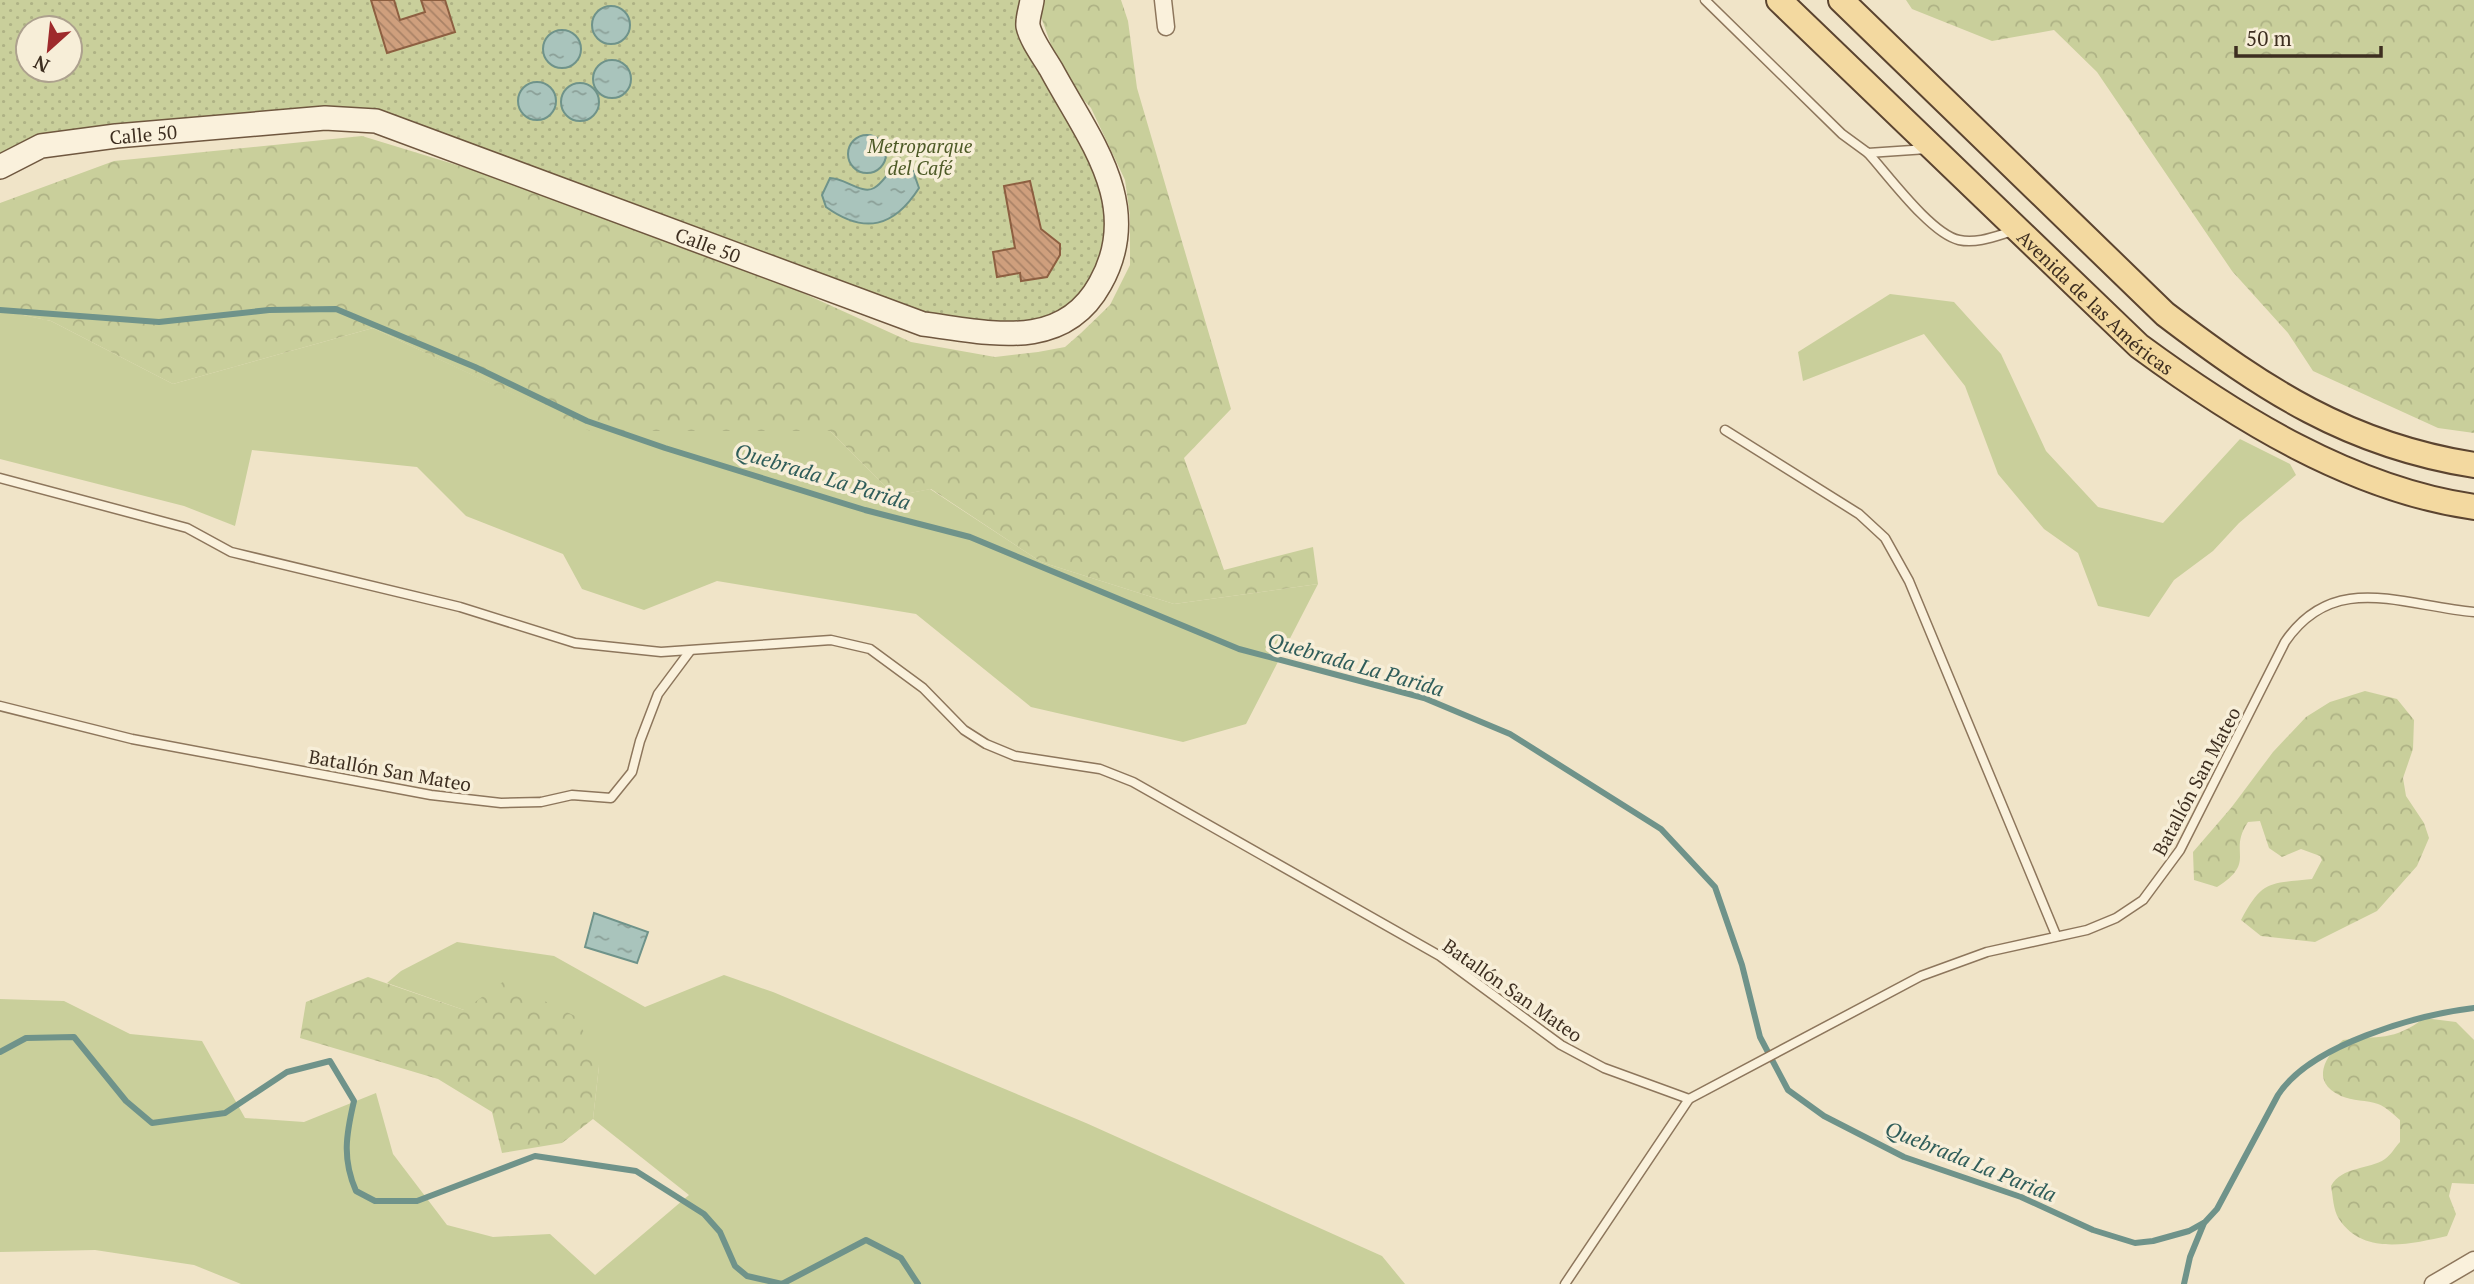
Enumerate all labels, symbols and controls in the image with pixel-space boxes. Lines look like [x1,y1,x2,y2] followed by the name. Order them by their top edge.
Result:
[14,14,84,84] north arrow
[2236,14,2381,58] scale bar
[2246,24,2292,52] text: 50 m
[28,50,53,79] text: N
[108,118,178,149] street label: Calle 50
[867,133,973,180] park label: Metroparque del Café
[672,221,744,268] street label: Calle 50
[2013,224,2179,380] street label: Avenida de las Américas
[732,436,914,516] water label: Quebrada La Parida
[1265,625,1447,703] water label: Quebrada La Parida
[2146,702,2246,860] street label: Batallón San Mateo
[307,743,473,797] street label: Batallón San Mateo
[1438,933,1588,1047] street label: Batallón San Mateo
[1881,1114,2061,1208] water label: Quebrada La Parida

